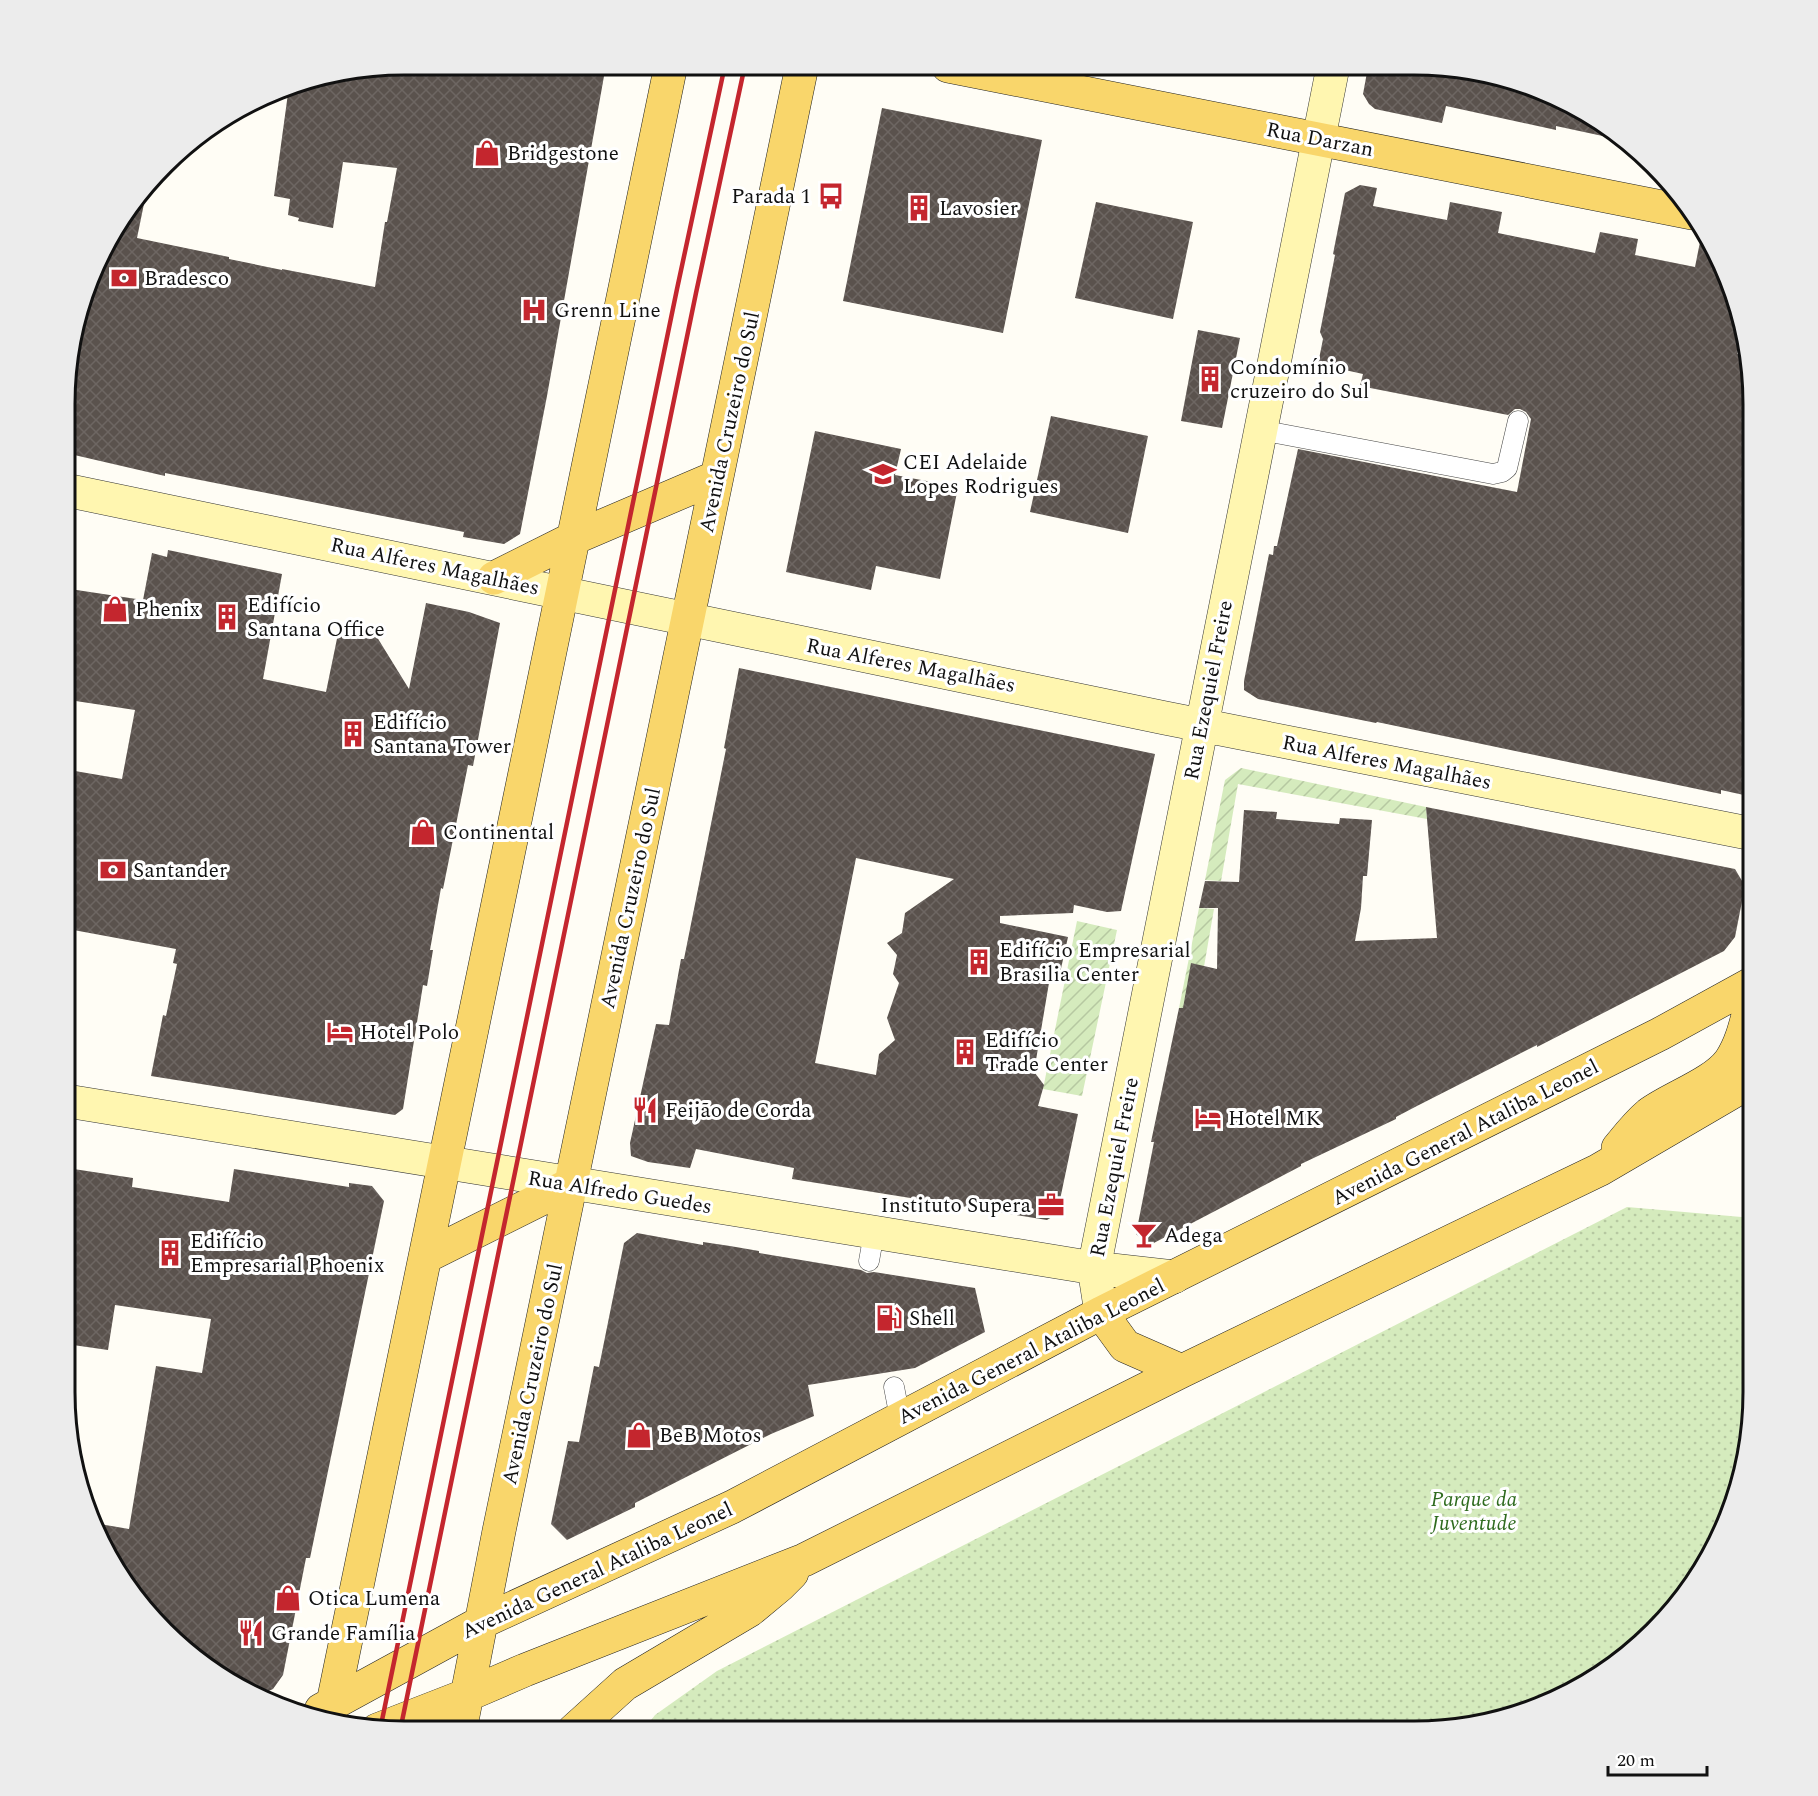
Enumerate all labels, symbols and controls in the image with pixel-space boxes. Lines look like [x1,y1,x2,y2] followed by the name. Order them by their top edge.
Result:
[1263,114,1376,166] street label: Rua Darzan
[472,138,502,168] shop icon: Bridgestone
[507,138,619,170] place label: Bridgestone
[731,181,811,213] place label: Parada 1
[816,181,846,211] bus stop icon: Parada 1
[904,193,934,223] building icon: Lavosier
[939,193,1018,225] place label: Lavosier
[109,263,139,293] bank icon: Bradesco
[144,263,229,295] place label: Bradesco
[519,295,549,325] hospital icon: Grenn Line
[554,295,661,327] place label: Grenn Line
[691,309,769,536] street label: Avenida Cruzeiro do Sul
[1230,352,1369,408] place label: Condomínio cruzeiro do Sul
[1195,364,1225,394] building icon: Condomínio cruzeiro do Sul
[903,447,1059,503] place label: CEI Adelaide Lopes Rodrigues
[868,459,898,489] school or university icon: CEI Adelaide Lopes Rodrigues
[327,529,542,605] street label: Rua Alferes Magalhães
[247,590,385,646] place label: Edifício Santana Office
[100,594,130,624] shop icon: Phenix
[135,594,200,626] place label: Phenix
[1176,598,1242,783] street label: Rua Ezequiel Freire
[212,602,242,632] building icon: Edifício Santana Office
[803,630,1018,702] street label: Rua Alferes Magalhães
[373,707,511,763] place label: Edifício Santana Tower
[338,719,368,749] building icon: Edifício Santana Tower
[1279,727,1494,799] street label: Rua Alferes Magalhães
[592,785,670,1012] street label: Avenida Cruzeiro do Sul
[408,817,438,847] shop icon: Continental
[443,817,554,849] place label: Continental
[98,855,128,885] bank icon: Santander
[133,855,227,887] place label: Santander
[999,935,1191,991] place label: Edifício Empresarial Brasilia Center
[964,947,994,977] building icon: Edifício Empresarial Brasilia Center
[325,1017,355,1047] hotel icon: Hotel Polo
[360,1017,459,1049] place label: Hotel Polo
[985,1025,1108,1081] place label: Edifício Trade Center
[950,1037,980,1067] building icon: Edifício Trade Center
[1326,1051,1605,1214] street label: Avenida General Ataliba Leonel
[1082,1075,1148,1260] street label: Rua Ezequiel Freire
[630,1095,660,1125] restaurant icon: Feijão de Corda
[665,1095,812,1127] place label: Feijão de Corda
[1193,1103,1223,1133] hotel icon: Hotel MK
[1228,1103,1321,1135] place label: Hotel MK
[526,1163,714,1223] street label: Rua Alfredo Guedes
[881,1190,1032,1222] place label: Instituto Supera
[1036,1190,1066,1220] office icon: Instituto Supera
[1129,1220,1159,1250] bar icon: Adega
[1164,1220,1223,1252] place label: Adega
[190,1226,384,1282] place label: Edifício Empresarial Phoenix
[155,1238,185,1268] building icon: Edifício Empresarial Phoenix
[494,1261,572,1488] street label: Avenida Cruzeiro do Sul
[892,1270,1171,1433] street label: Avenida General Ataliba Leonel
[874,1303,904,1333] fuel station icon: Shell
[909,1303,955,1335] place label: Shell
[624,1420,654,1450] shop icon: BeB Motos
[659,1420,762,1452] place label: BeB Motos
[1429,1484,1518,1540] park label: Parque da Juventude
[456,1494,738,1648] street label: Avenida General Ataliba Leonel
[273,1583,303,1613] shop icon: Otica Lumena
[308,1583,441,1615] place label: Otica Lumena
[236,1618,266,1648] restaurant icon: Grande Família
[271,1618,416,1650] place label: Grande Família
[1608,1739,1707,1777] scale bar
[1617,1747,1655,1774] text: 20 m

